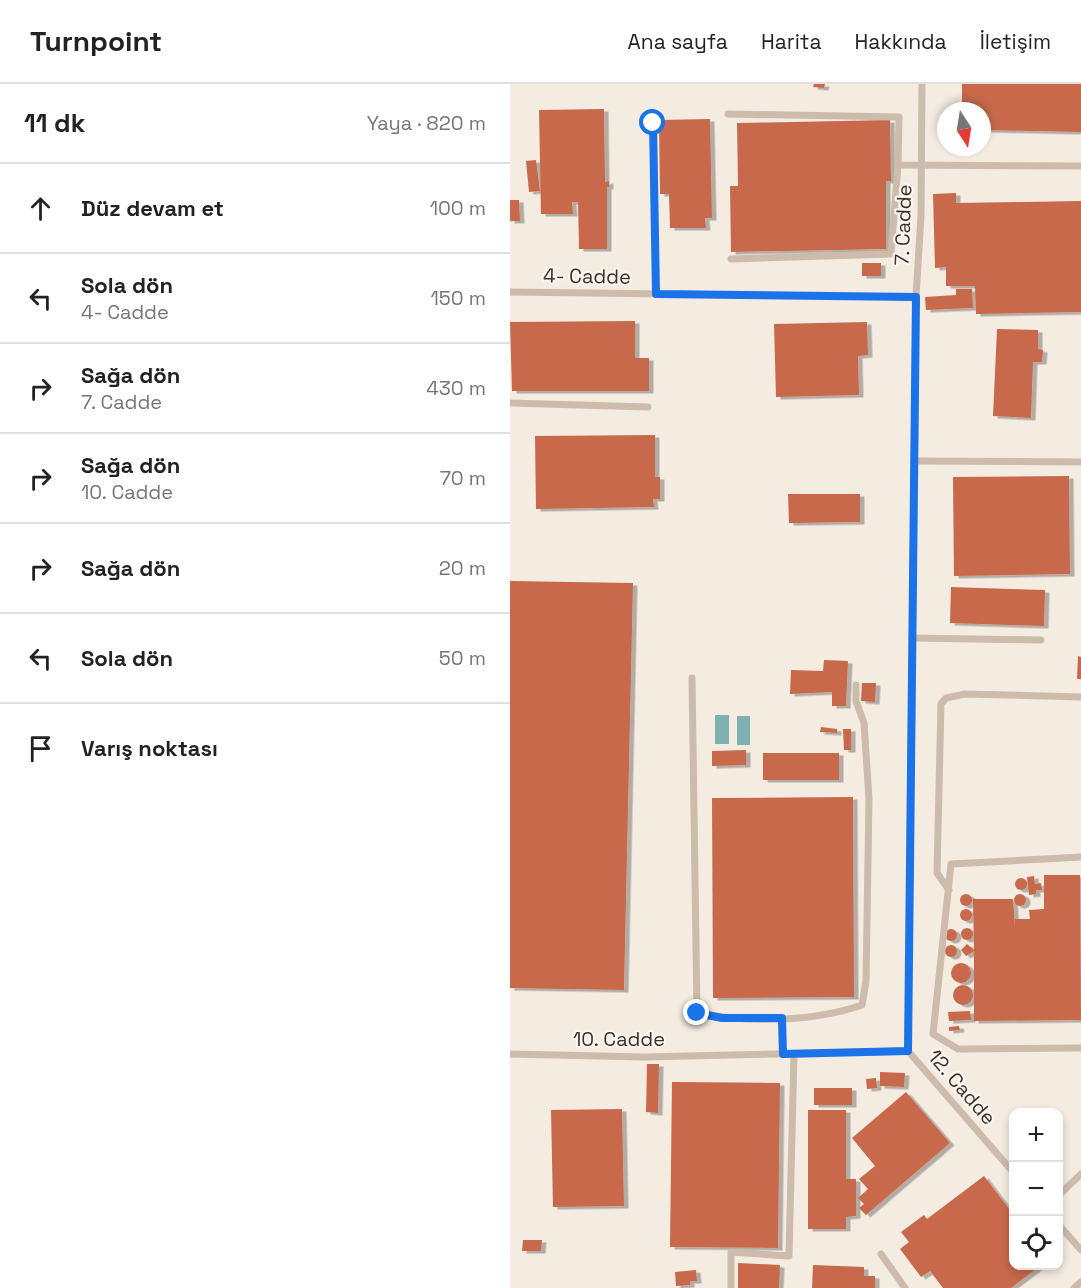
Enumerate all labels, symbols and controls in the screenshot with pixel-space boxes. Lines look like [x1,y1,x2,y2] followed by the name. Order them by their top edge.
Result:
[30,23,162,59] text: Turnpoint
[628,28,728,55] text: Ana sayfa
[761,28,822,55] text: Harita
[855,28,947,55] text: Hakkında
[980,28,1051,55] text: İletişim
[937,102,991,156] north arrow
[24,106,85,140] text: 11 dk
[639,109,665,135] route start
[367,110,486,136] text: Yaya · 820 m
[889,184,917,266] street label: 7. Cadde
[24,192,57,225] icon: ahead
[81,194,224,222] text: Düz devam et
[430,195,486,221] text: 100 m
[543,262,631,290] street label: 4- Cadde
[81,271,173,299] text: Sola dön
[24,282,57,315] icon: left
[431,285,486,311] text: 150 m
[81,299,169,325] text: 4- Cadde
[81,361,180,389] text: Sağa dön
[24,372,57,405] icon: right
[426,375,486,401] text: 430 m
[81,389,162,415] text: 7. Cadde
[81,451,180,479] text: Sağa dön
[24,462,57,495] icon: right
[440,465,486,491] text: 70 m
[81,479,173,505] text: 10. Cadde
[24,552,57,585] icon: right
[81,554,180,582] text: Sağa dön
[439,555,486,581] text: 20 m
[24,642,57,675] icon: left
[81,644,173,672] text: Sola dön
[439,645,486,671] text: 50 m
[24,732,57,765] icon: arrive
[81,734,218,762] text: Varış noktası
[683,999,709,1025] route end
[573,1026,665,1052] street label: 10. Cadde
[922,1044,1002,1130] street label: 12. Cadde
[1009,1108,1063,1270] map controls
[1009,1108,1063,1162] button: +
[1009,1162,1063,1216] button: −
[1009,1216,1063,1270] button: locate

